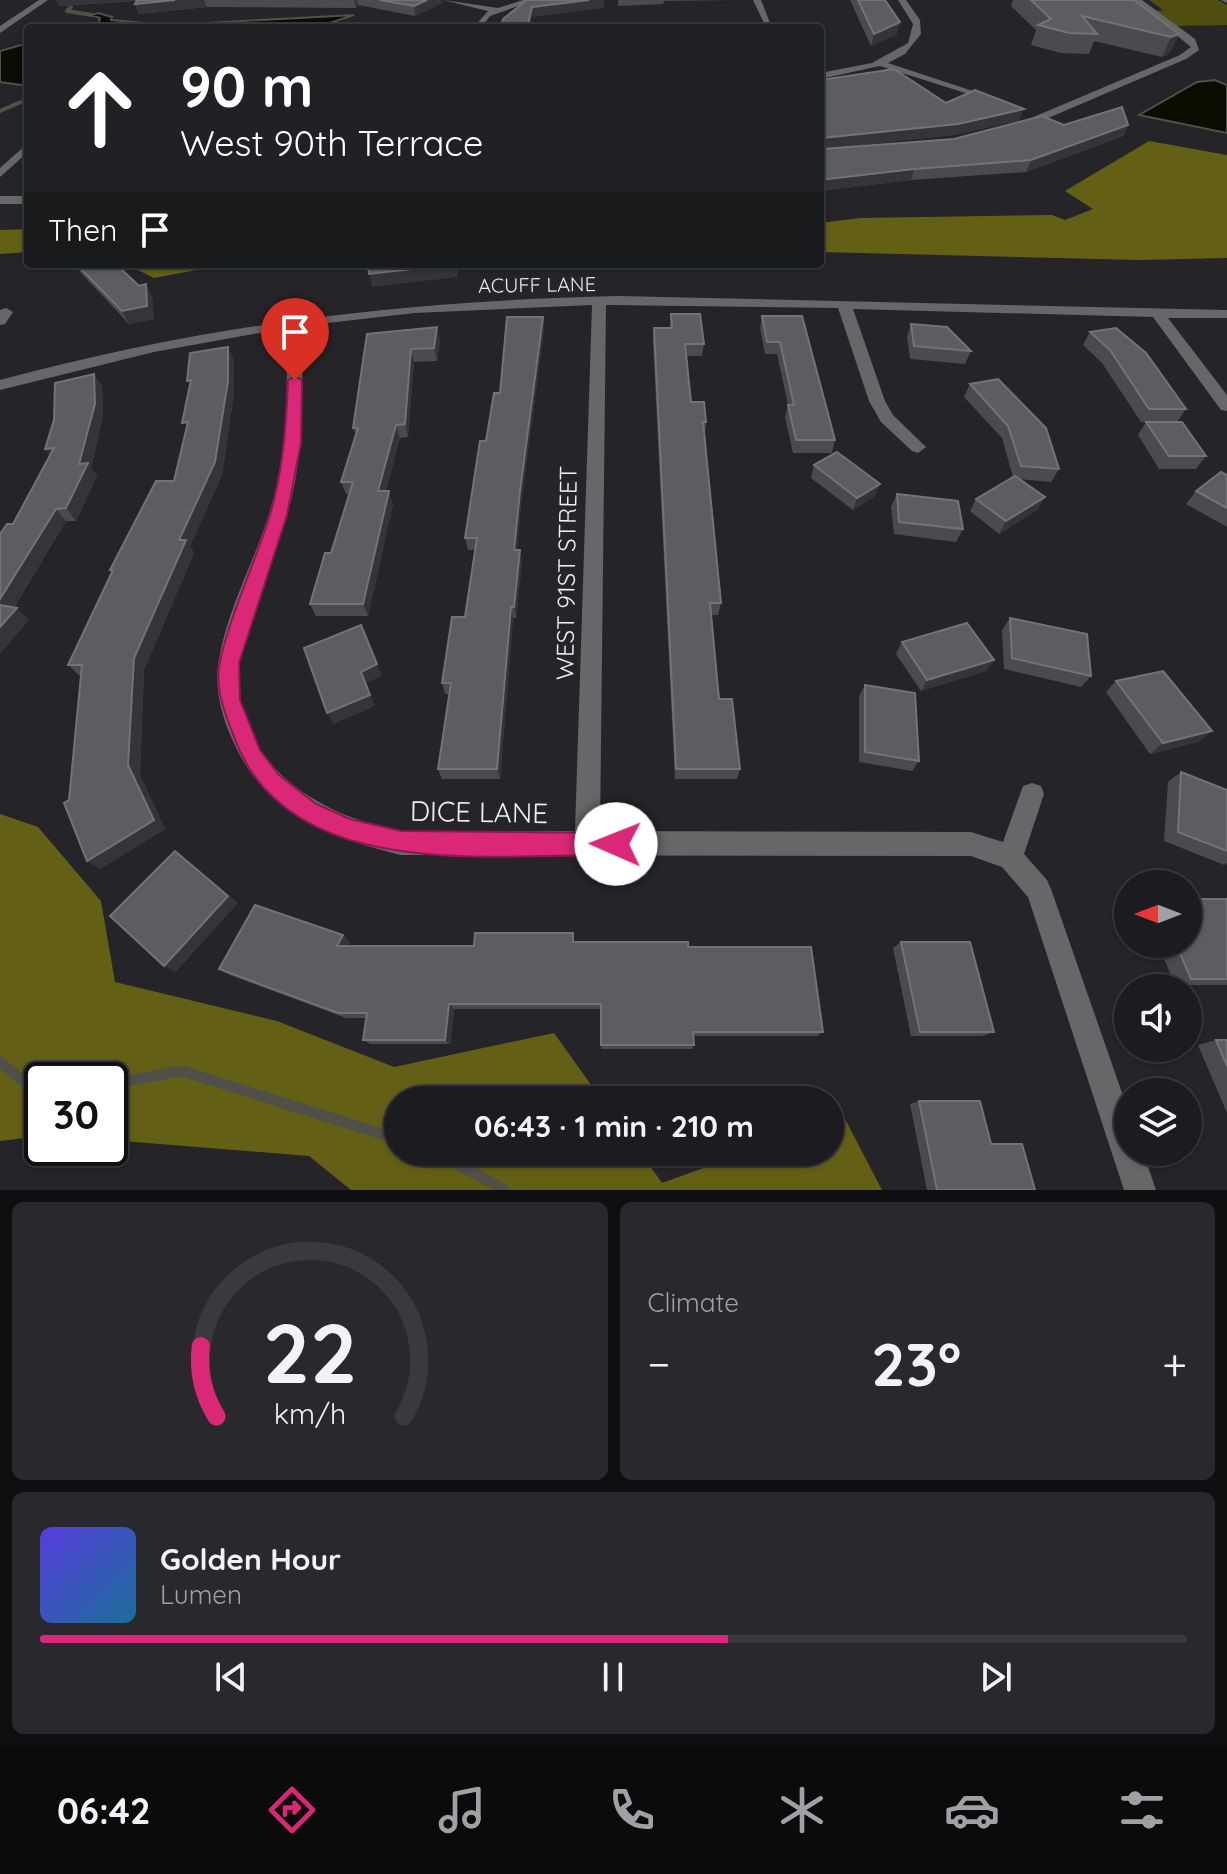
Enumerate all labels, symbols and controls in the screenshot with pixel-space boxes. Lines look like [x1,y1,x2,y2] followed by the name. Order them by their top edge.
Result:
[180,51,314,121] text: 90 m
[48,56,152,160] icon: ahead
[180,120,483,165] text: West 90th Terrace
[133,208,177,252] icon: arrive
[48,211,117,249] text: Then
[478,271,596,298] street label: ACUFF LANE
[261,298,329,380] pin
[273,310,317,354] icon: arrive
[549,466,583,680] street label: WEST 91ST STREET
[410,793,548,830] street label: DICE LANE
[574,802,658,886] position arrow
[1114,870,1202,958] north arrow
[1114,870,1202,1166] map controls
[1114,974,1202,1062] button: sound
[24,1062,128,1166] speed limit sign: 30
[1114,1078,1202,1166] button: layers
[474,1107,754,1145] text: 06:43 · 1 min · 210 m
[648,1286,739,1319] text: Climate
[262,1300,357,1404] text: 22
[871,1326,961,1401] text: 23°
[648,1336,670,1391] text: −
[1162,1336,1187,1391] text: +
[273,1395,346,1431] text: km/h
[160,1540,341,1578] text: Golden Hour
[160,1578,242,1611] text: Lumen
[209,1655,253,1699] icon: previous
[591,1655,635,1699] icon: pause
[974,1655,1018,1699] icon: next
[264,1782,320,1838] icon: directions
[434,1782,490,1838] icon: music
[604,1782,660,1838] icon: phone
[774,1782,830,1838] icon: climate
[944,1782,1000,1838] icon: car
[1114,1782,1170,1838] icon: filters
[57,1788,150,1833] text: 06:42

